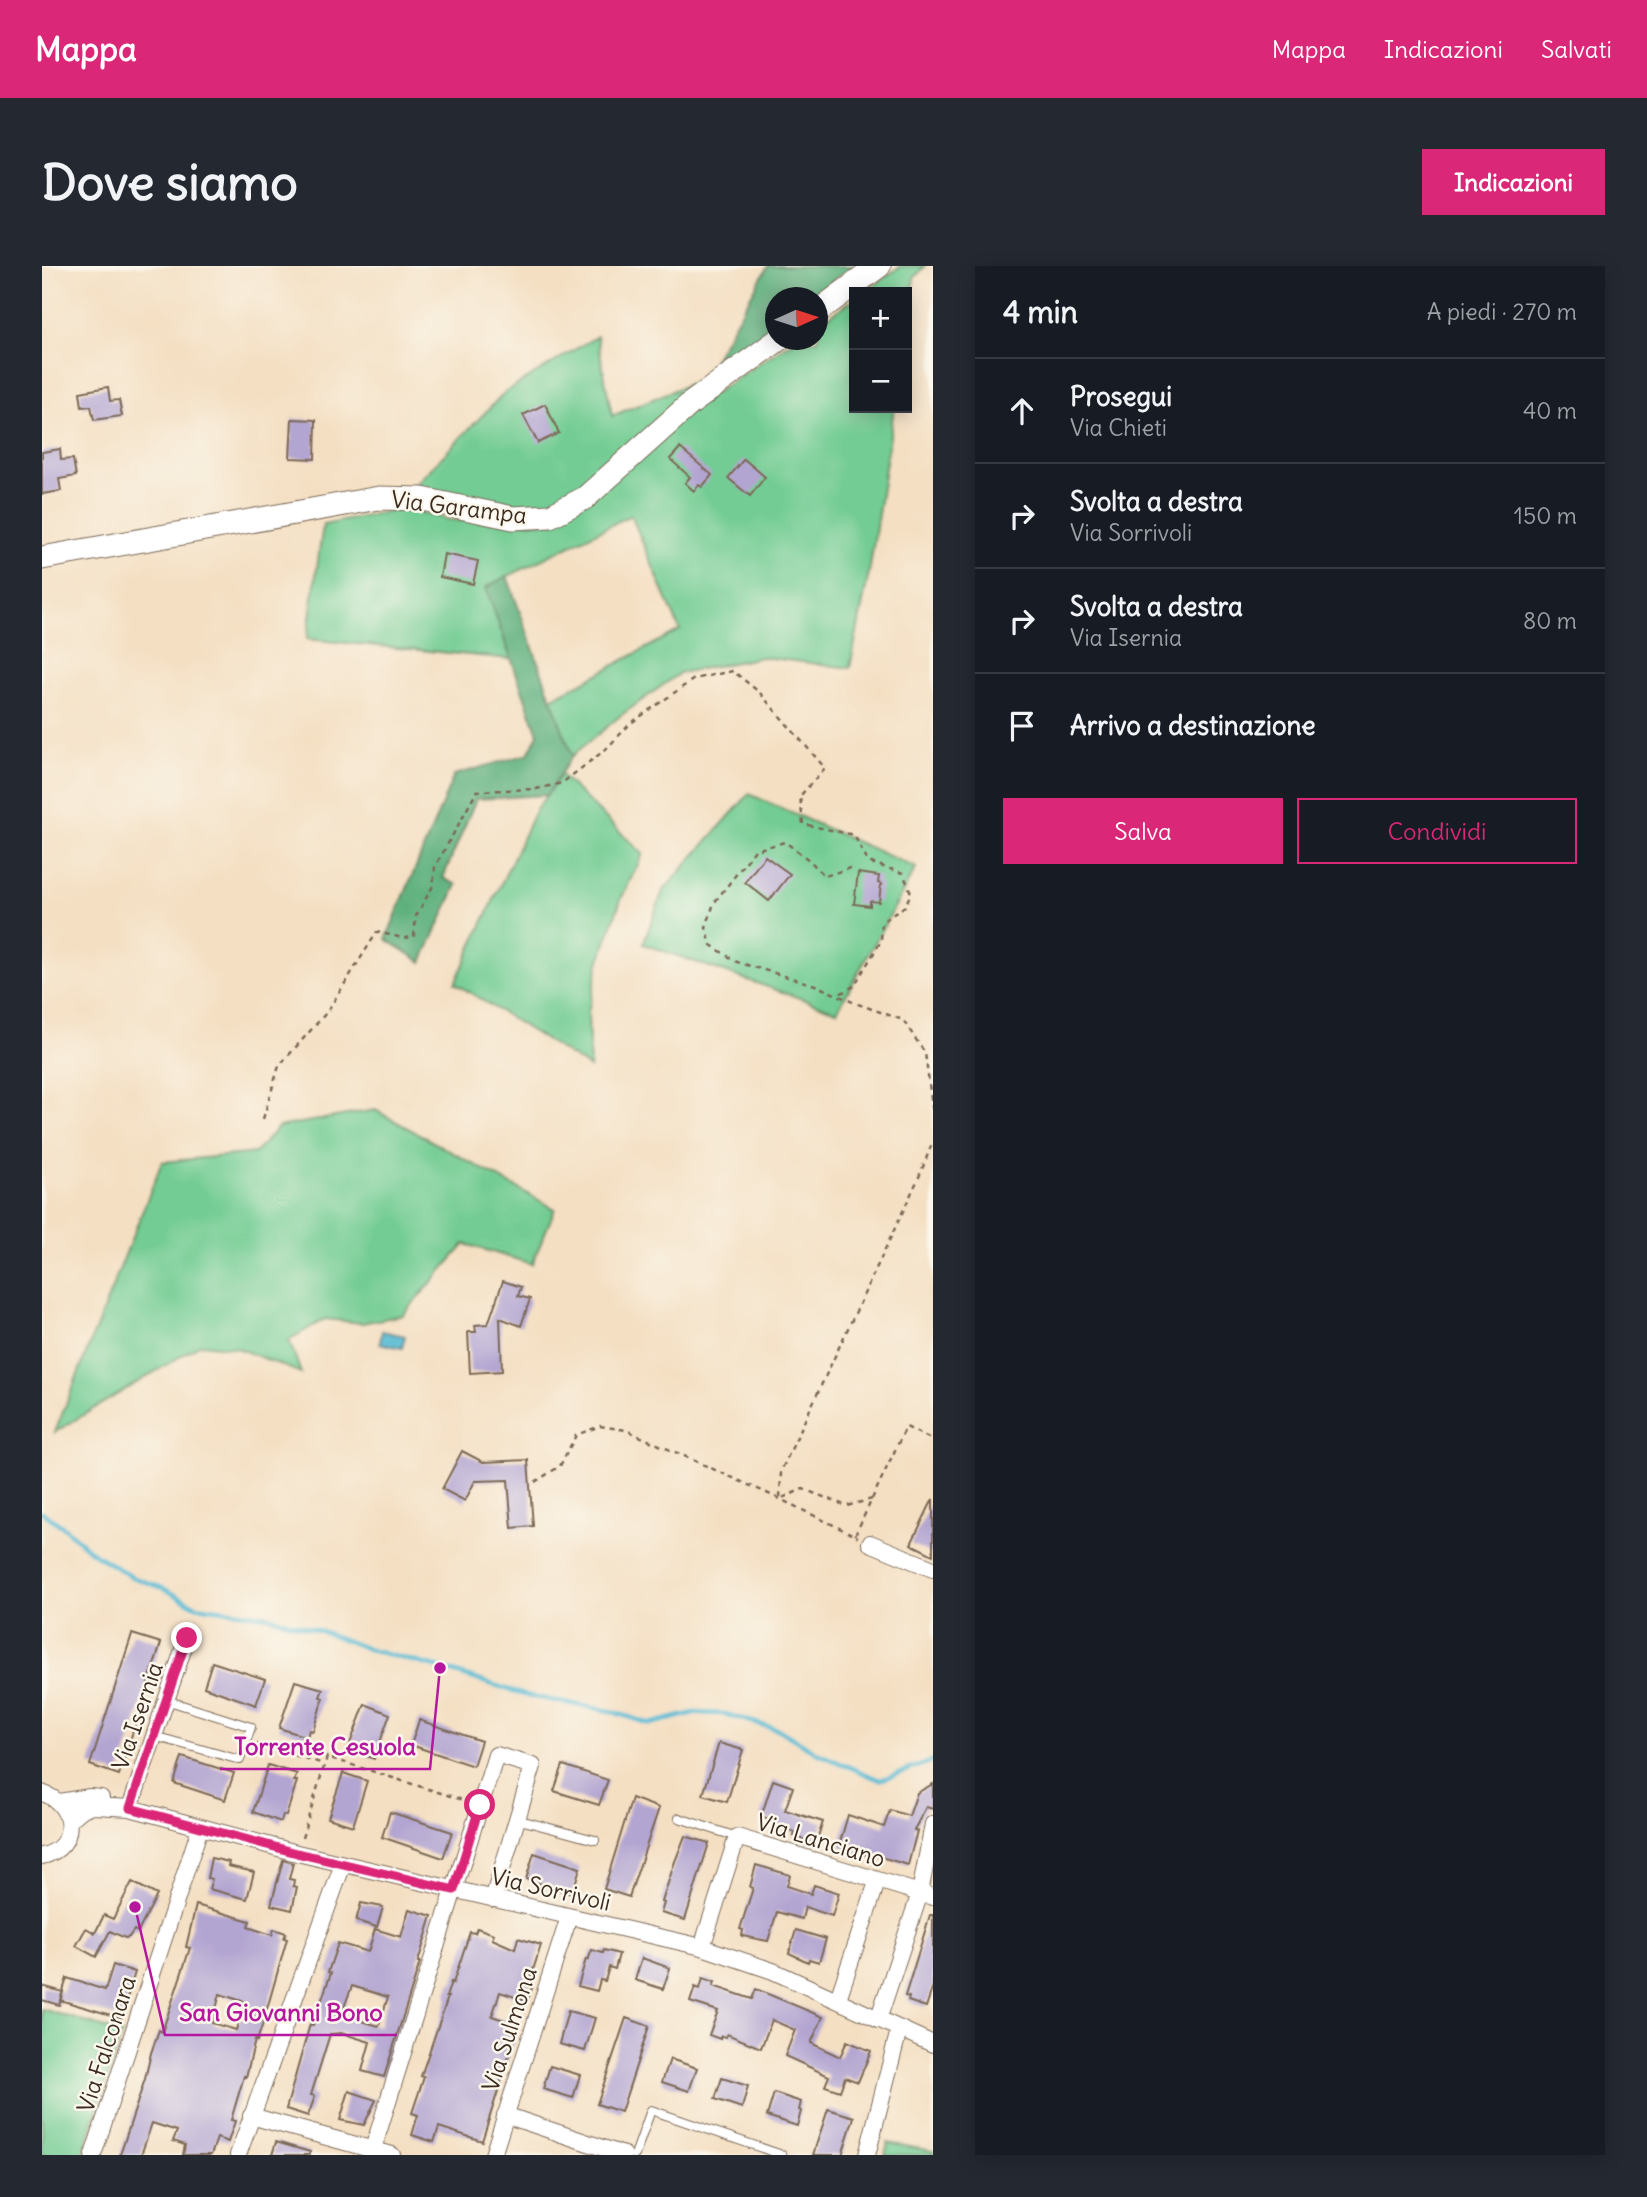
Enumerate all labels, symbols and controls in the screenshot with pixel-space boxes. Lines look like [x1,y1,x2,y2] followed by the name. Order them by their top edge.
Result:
[35,28,137,70] text: Mappa
[1272,34,1346,64] text: Mappa
[1384,34,1503,64] text: Indicazioni
[1541,34,1612,64] text: Salvati
[1422,149,1605,215] button: Indicazioni
[42,152,298,213] text: Dove siamo
[765,287,828,350] north arrow
[849,287,912,413] map controls
[849,287,912,350] button: +
[1003,293,1078,331] text: 4 min
[1427,297,1577,326] text: A piedi · 270 m
[849,350,912,413] button: −
[1070,380,1172,413] text: Prosegui
[1003,392,1041,430] icon: ahead
[1523,396,1577,425] text: 40 m
[1070,413,1167,442] text: Via Chieti
[389,484,529,530] street label: Via Garampa
[1070,485,1243,518] text: Svolta a destra
[1003,497,1041,535] icon: right
[1514,501,1577,530] text: 150 m
[1070,518,1192,547] text: Via Sorrivoli
[1070,590,1243,623] text: Svolta a destra
[1003,602,1041,640] icon: right
[1523,606,1577,635] text: 80 m
[1070,623,1182,652] text: Via Isernia
[1003,707,1041,745] icon: arrive
[1070,709,1316,742] text: Arrivo a destinazione
[1003,798,1283,864] button: Salva
[1297,798,1577,864] button: Condividi
[171,1622,202,1653] route end
[105,1658,169,1774] street label: Via Isernia
[220,1724,430,1769] callout: Torrente Cesuola
[234,1731,416,1761] text: Torrente Cesuola
[464,1789,495,1820] route start
[753,1807,889,1873] street label: Via Lanciano
[488,1861,614,1917] street label: Via Sorrivoli
[475,1963,543,2095] street label: Via Sulmona
[70,1972,142,2116] street label: Via Falconara
[165,1990,397,2035] callout: San Giovanni Bono
[179,1997,383,2027] text: San Giovanni Bono

